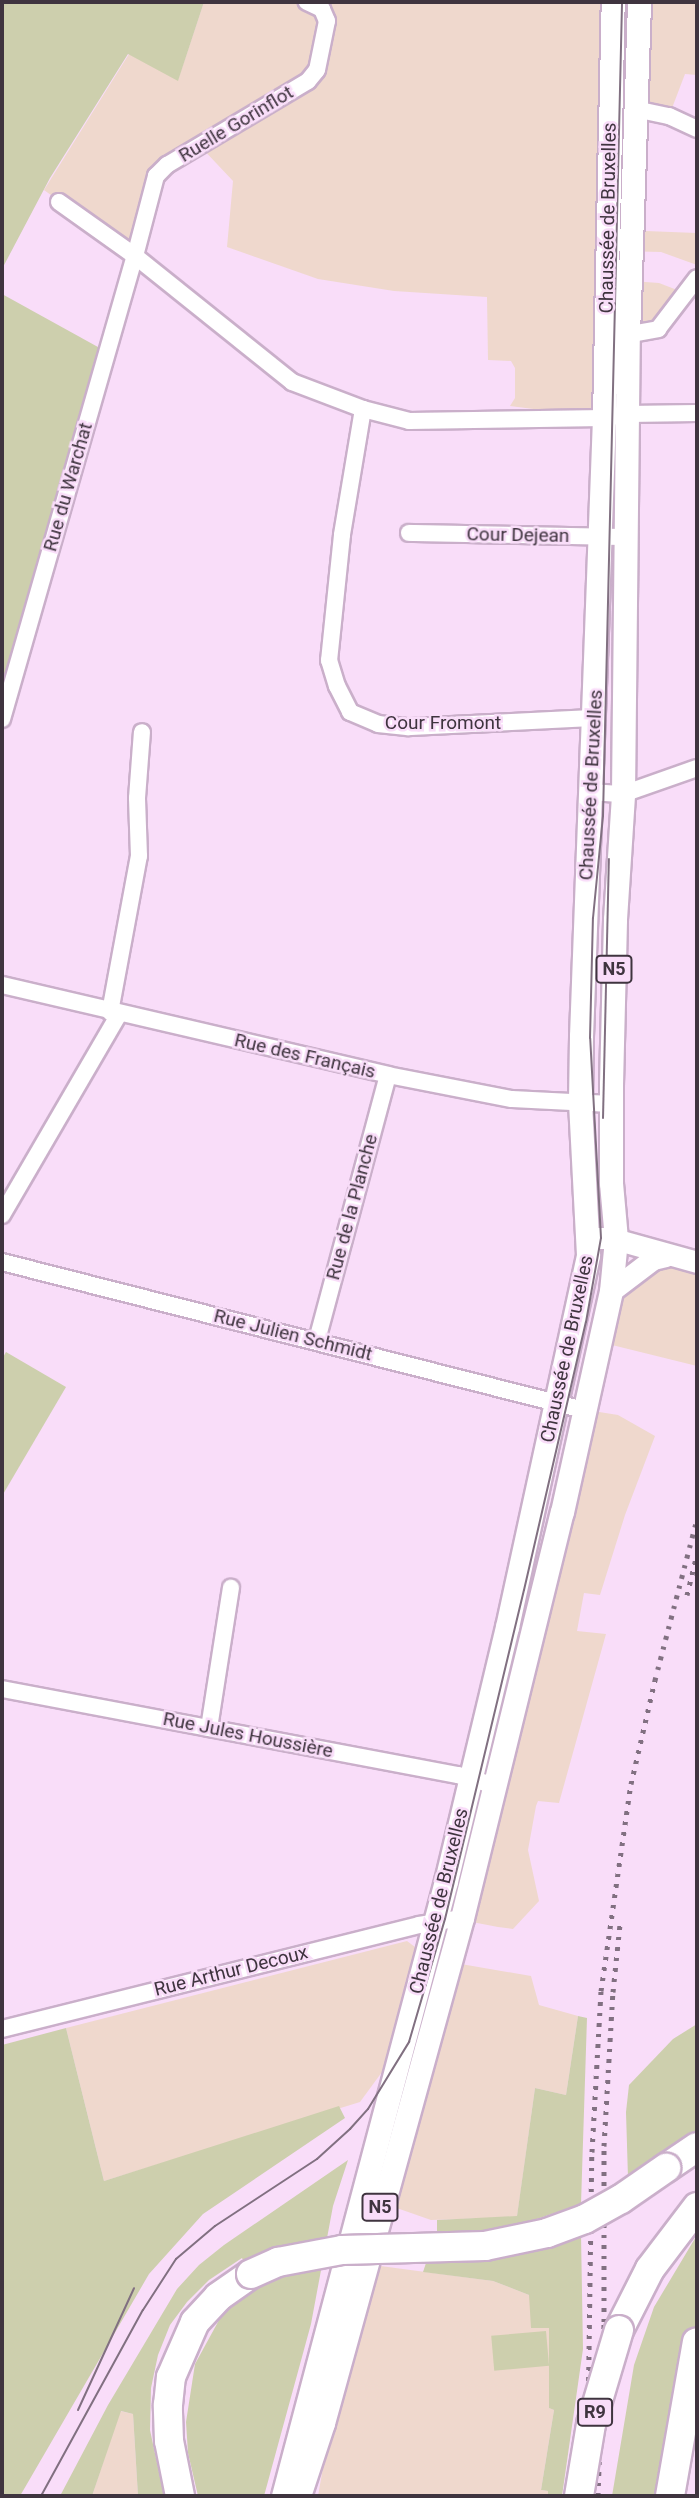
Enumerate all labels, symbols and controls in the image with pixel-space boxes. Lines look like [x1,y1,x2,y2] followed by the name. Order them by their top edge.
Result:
[175,81,297,167] street label: Ruelle Gorinflot
[595,122,621,314] street label: Chaussée de Bruxelles
[39,420,97,554] street label: Rue du Warchat
[466,523,570,547] street label: Cour Dejean
[575,689,607,881] street label: Chaussée de Bruxelles
[385,712,501,734] street label: Cour Fromont
[595,954,633,984] road number: N5
[232,1029,378,1083] street label: Rue des Français
[322,1132,382,1282] street label: Rue de la Planche
[536,1253,598,1445] street label: Chaussée de Bruxelles
[211,1304,375,1366] street label: Rue Julien Schmidt
[161,1707,335,1763] street label: Rue Jules Houssière
[405,1806,473,1996] street label: Chaussée de Bruxelles
[152,1941,310,2001] street label: Rue Arthur Decoux
[361,2192,399,2222] road number: N5
[576,2398,614,2426] road number: R9

